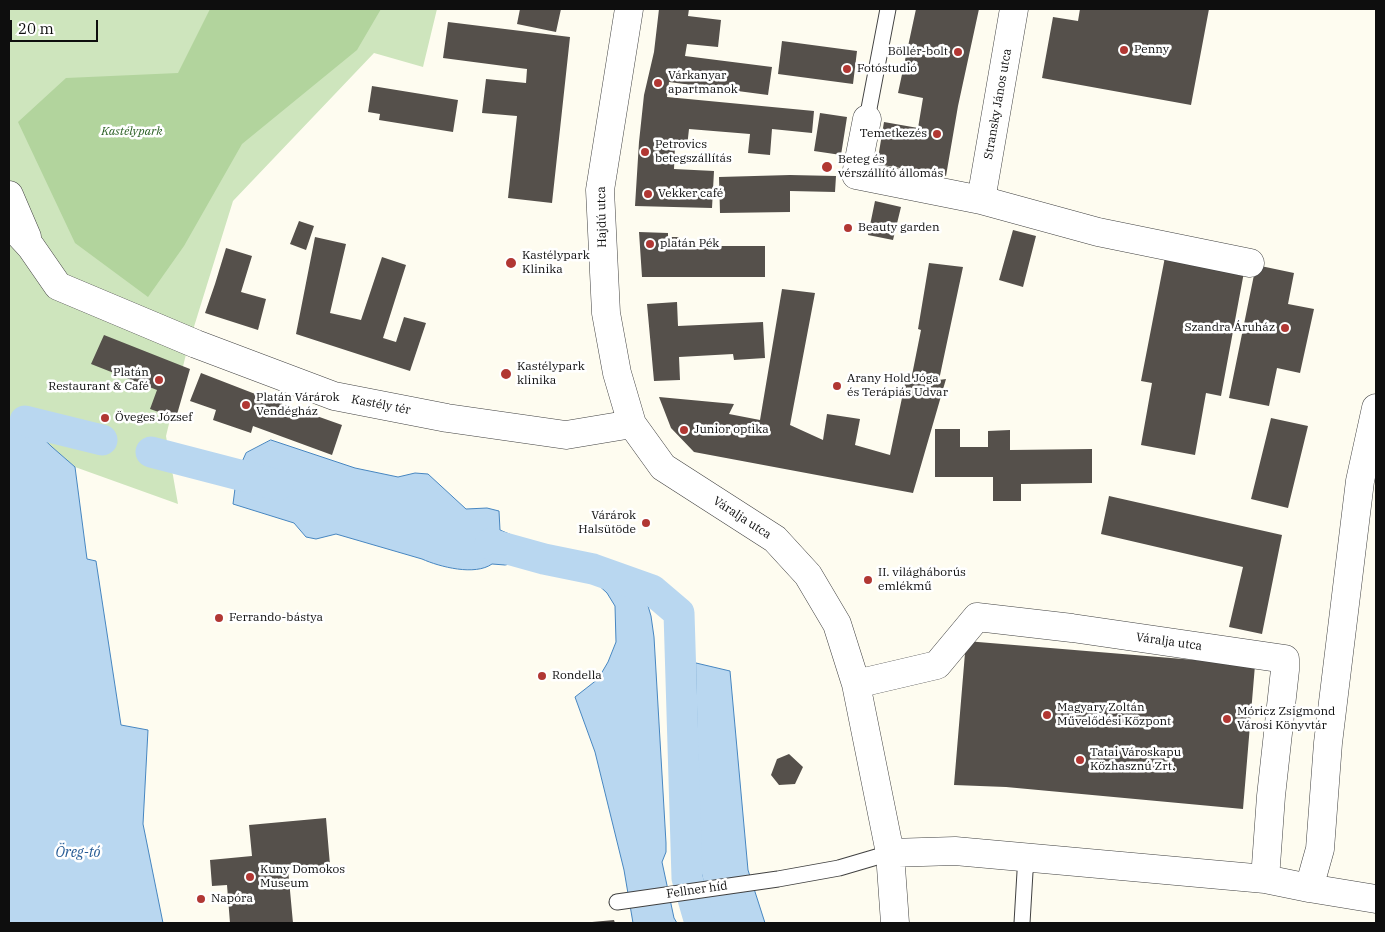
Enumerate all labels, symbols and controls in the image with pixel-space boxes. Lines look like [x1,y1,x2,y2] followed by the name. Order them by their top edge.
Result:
[12,10,100,42] scale bar
[18,19,54,38] text: 20 m
[1134,43,1169,57] place label: Penny
[1118,44,1130,56] marker: Penny
[888,45,948,59] place label: Böllér-bolt
[952,46,964,58] marker: Böllér-bolt
[981,47,1015,161] street label: Stransky János utca
[857,62,917,76] place label: Fotóstudió
[841,63,853,75] marker: Fotóstudió
[668,69,738,97] place label: Várkanyar apartmanok
[652,77,664,89] marker: Várkanyar apartmanok
[101,125,163,139] park label: Kastélypark
[860,127,927,141] place label: Temetkezés
[931,128,943,140] marker: Temetkezés
[655,138,732,166] place label: Petrovics betegszállítás
[639,146,651,158] marker: Petrovics betegszállítás
[838,153,943,181] place label: Beteg és vérszállító állomás
[820,160,834,174] marker: Beteg és vérszállító állomás
[594,186,610,248] street label: Hajdú utca
[658,187,723,201] place label: Vekker café
[642,188,654,200] marker: Vekker café
[858,221,940,235] place label: Beauty garden
[842,222,854,234] marker: Beauty garden
[660,237,719,251] place label: platán Pék
[644,238,656,250] marker: platán Pék
[522,249,590,277] place label: Kastélypark Klinika
[504,256,518,270] marker: Kastélypark Klinika
[1184,321,1275,335] place label: Szandra Áruház
[1279,322,1291,334] marker: Szandra Áruház
[517,360,585,388] place label: Kastélypark klinika
[48,366,149,394] place label: Platán Restaurant & Café
[499,367,513,381] marker: Kastélypark klinika
[847,372,948,400] place label: Arany Hold Jóga és Terápiás Udvar
[153,374,165,386] marker: Platán Restaurant & Café
[831,380,843,392] marker: Arany Hold Jóga és Terápiás Udvar
[256,391,339,419] place label: Platán Várárok Vendégház
[350,392,412,418] street label: Kastély tér
[240,399,252,411] marker: Platán Várárok Vendégház
[115,411,192,425] place label: Öveges József
[99,412,111,424] marker: Öveges József
[694,423,769,437] place label: Junior optika
[678,424,690,436] marker: Junior optika
[710,494,774,542] street label: Váralja utca
[578,509,636,537] place label: Várárok Halsütöde
[640,517,652,529] marker: Várárok Halsütöde
[878,566,966,594] place label: II. világháborús emlékmű
[862,574,874,586] marker: II. világháborús emlékmű
[229,611,323,625] place label: Ferrando-bástya
[213,612,225,624] marker: Ferrando-bástya
[1135,630,1203,654] street label: Váralja utca
[552,669,602,683] place label: Rondella
[536,670,548,682] marker: Rondella
[1057,701,1171,729] place label: Magyary Zoltán Művelődési Központ
[1237,705,1335,733] place label: Móricz Zsigmond Városi Könyvtár
[1041,709,1053,721] marker: Magyary Zoltán Művelődési Központ
[1221,713,1233,725] marker: Móricz Zsigmond Városi Könyvtár
[1090,746,1181,774] place label: Tatai Városkapu Közhasznú Zrt.
[1074,754,1086,766] marker: Tatai Városkapu Közhasznú Zrt.
[55,845,101,861] water label: Öreg-tó
[260,863,345,891] place label: Kuny Domokos Museum
[244,871,256,883] marker: Kuny Domokos Museum
[666,879,728,901] street label: Fellner híd
[211,892,253,906] place label: Napóra
[195,893,207,905] marker: Napóra

